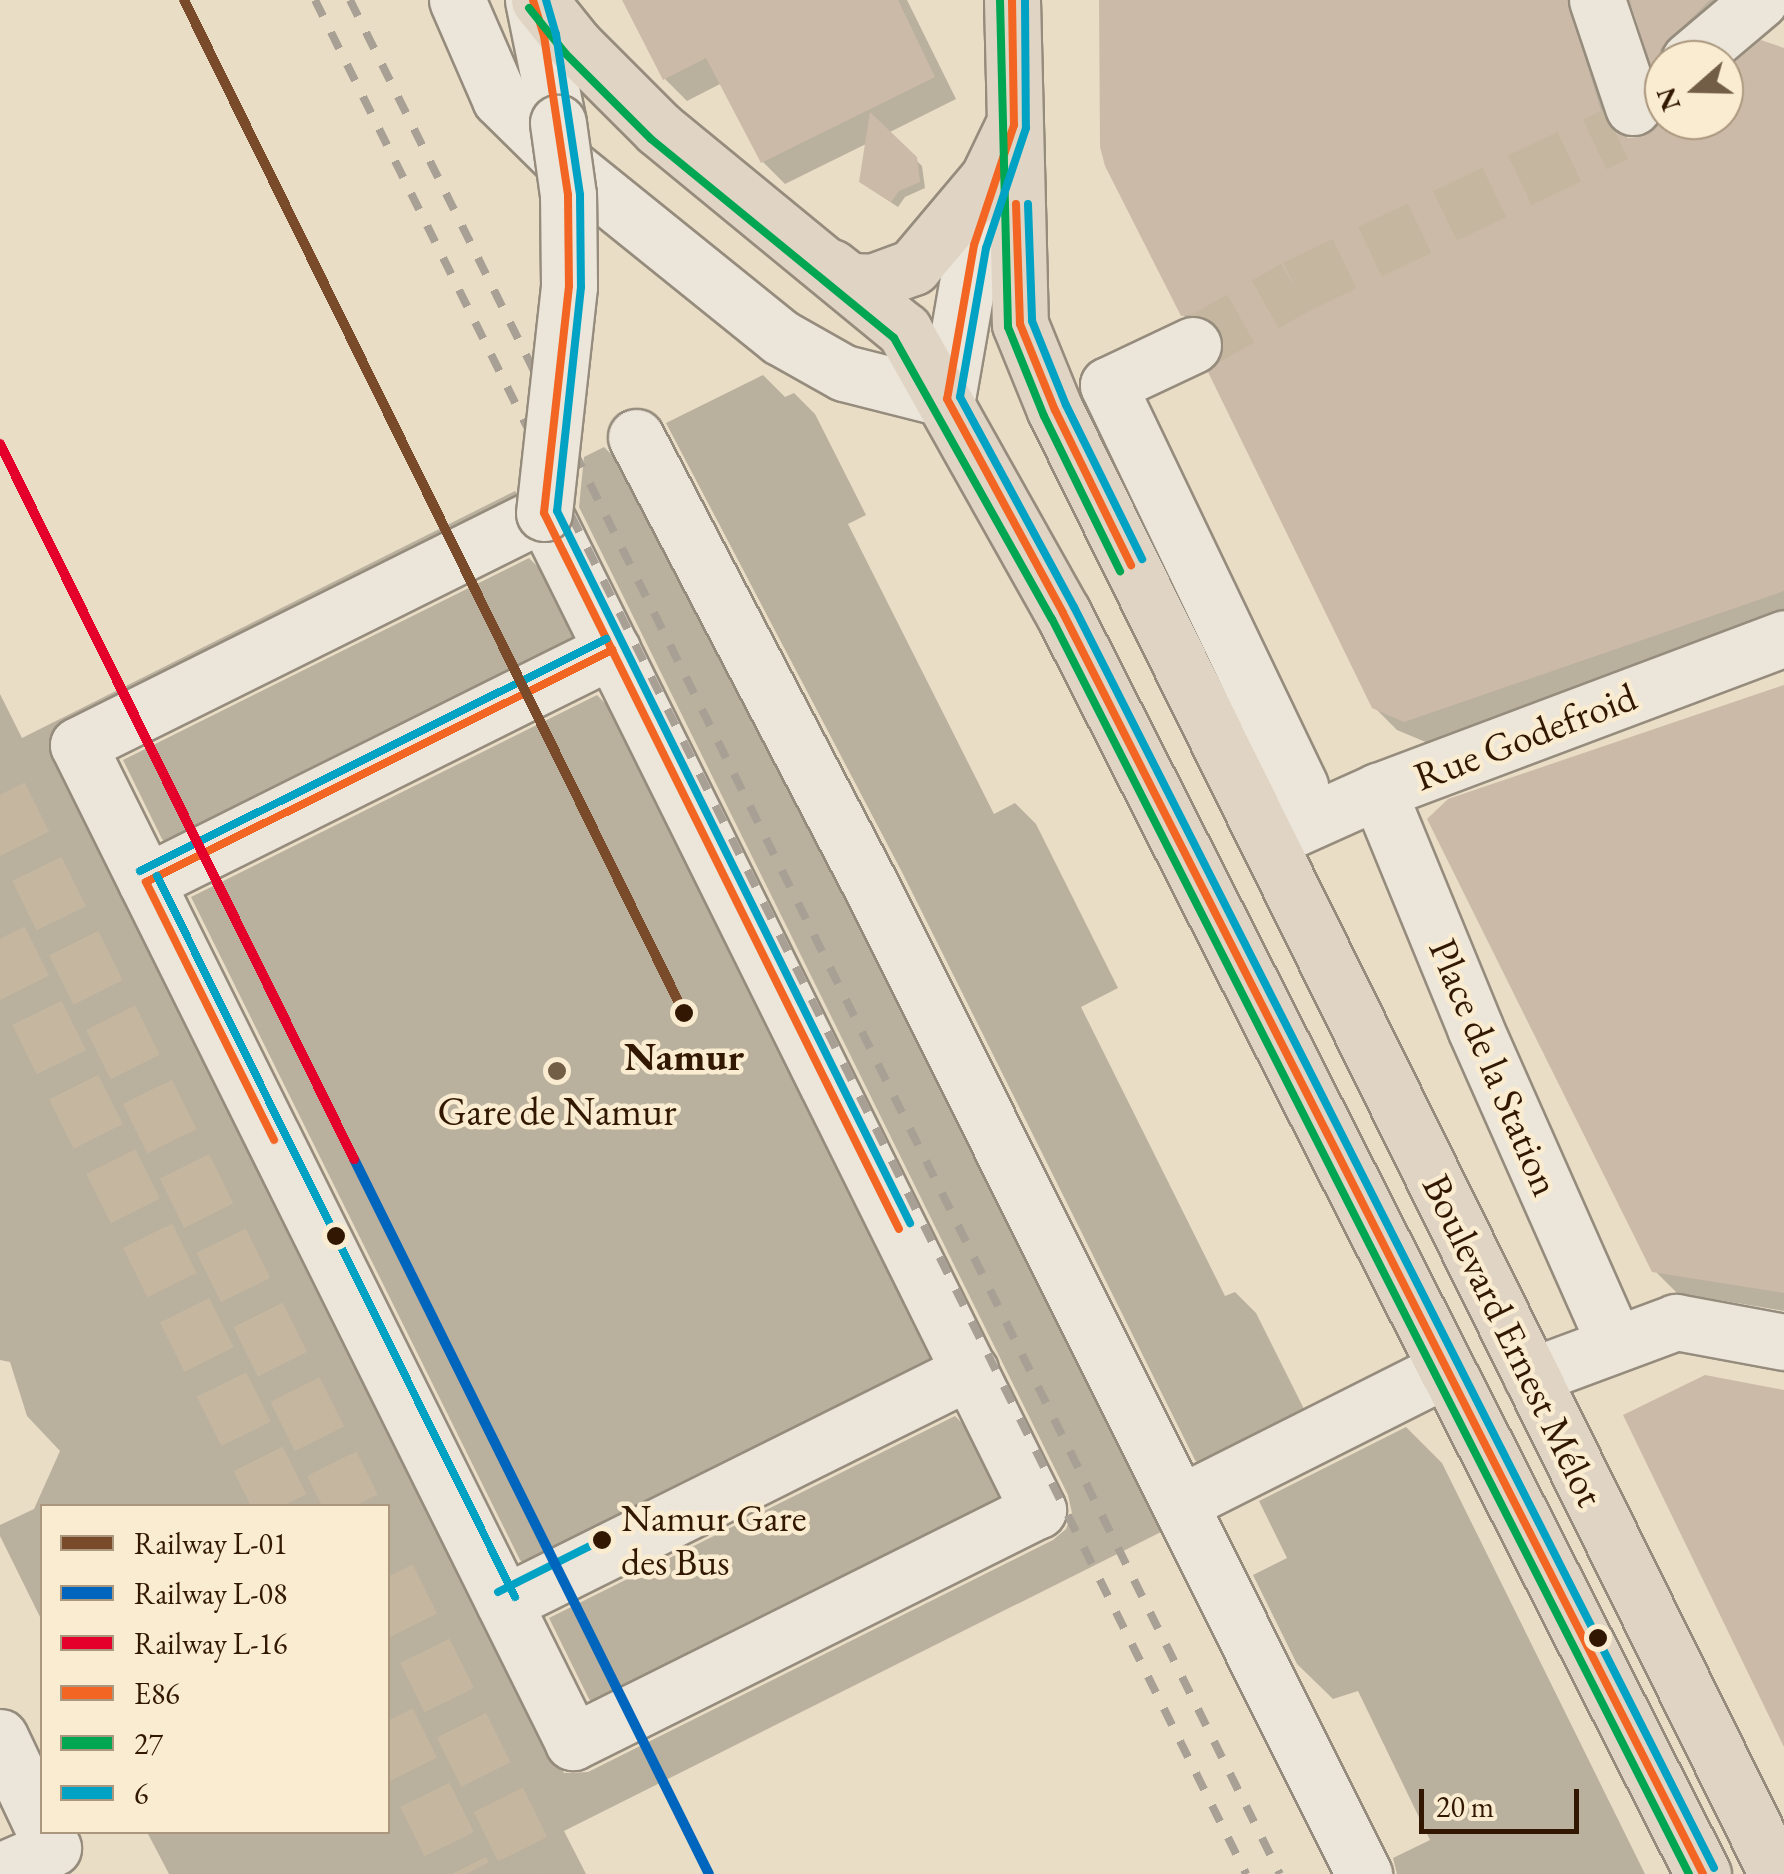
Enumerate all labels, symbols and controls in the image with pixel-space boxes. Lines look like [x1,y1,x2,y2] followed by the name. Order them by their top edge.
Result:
[1644,40,1744,140] north arrow
[1647,83,1688,116] text: N
[1407,672,1643,800] street label: Rue Godefroid
[1419,931,1571,1203] street label: Place de la Station
[671,1000,697,1026] marker: Namur
[624,1032,744,1080] place label: Namur
[546,1060,568,1082] marker: Gare de Namur
[437,1087,677,1135] place label: Gare de Namur
[1413,1166,1615,1514] street label: Boulevard Ernest Mélot
[326,1226,346,1246] unlabelled marker
[621,1495,807,1585] place label: Namur Gare des Bus
[40,1504,390,1834] legend
[134,1524,287,1563] text: Railway L-01
[592,1530,612,1550] marker: Namur Gare des Bus
[134,1574,287,1613] text: Railway L-08
[134,1624,287,1663] text: Railway L-16
[1588,1628,1608,1648] unlabelled marker
[134,1674,180,1713] text: E86
[134,1724,163,1763] text: 27
[1424,1769,1584,1831] scale bar
[134,1774,148,1813] text: 6
[1436,1787,1494,1826] text: 20 m

